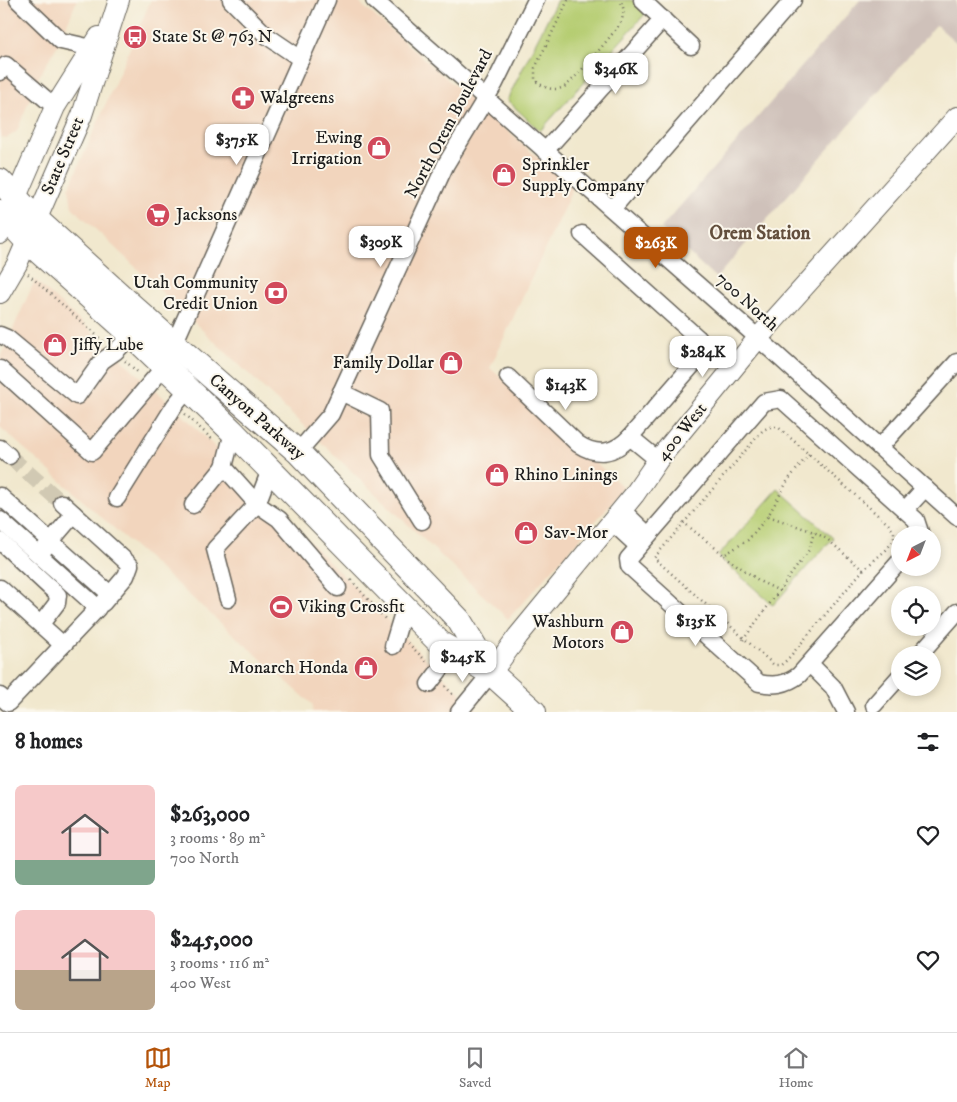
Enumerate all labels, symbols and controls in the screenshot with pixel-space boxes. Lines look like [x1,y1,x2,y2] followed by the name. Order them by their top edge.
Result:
[122,24,148,50] bus stop icon: State St @ 763 N
[152,26,273,48] place label: State St @ 763 N
[400,46,498,202] street label: North Orem Boulevard
[581,52,651,95] pin: $346K
[594,59,638,79] text: $346K
[230,85,256,111] pharmacy icon: Walgreens
[259,87,334,109] place label: Walgreens
[37,114,89,198] street label: State Street
[202,124,272,166] pin: $375K
[292,127,363,170] place label: Ewing Irrigation
[216,130,258,150] text: $375K
[366,135,392,161] shop icon: Ewing Irrigation
[522,154,645,197] place label: Sprinkler Supply Company
[491,162,517,188] shop icon: Sprinkler Supply Company
[145,202,171,228] supermarket icon: Jacksons
[174,204,237,226] place label: Jacksons
[709,222,812,245] district label: Orem Station
[346,226,416,268] pin: $309K
[621,226,691,269] pin: $263K
[360,232,402,252] text: $309K
[635,233,677,253] text: $263K
[711,268,784,337] street label: 700 North
[133,272,259,315] place label: Utah Community Credit Union
[263,280,289,306] bank icon: Utah Community Credit Union
[42,332,68,358] shop icon: Jiffy Lube
[70,334,143,356] place label: Jiffy Lube
[668,336,738,378] pin: $284K
[680,342,726,362] text: $284K
[438,350,464,376] shop icon: Family Dollar
[333,352,434,374] place label: Family Dollar
[531,368,601,411] pin: $143K
[204,369,310,465] street label: Canyon Parkway
[545,375,587,395] text: $143K
[652,398,712,466] street label: 400 West
[484,462,510,488] shop icon: Rhino Linings
[514,464,618,486] place label: Rhino Linings
[513,520,539,546] shop icon: Sav-Mor
[544,522,608,544] place label: Sav-Mor
[891,526,941,576] north arrow
[891,526,941,696] map controls
[891,586,941,636] button: locate
[268,594,294,620] sports icon: Viking Crossfit
[297,596,405,618] place label: Viking Crossfit
[661,604,731,647] pin: $135K
[531,611,605,654] place label: Washburn Motors
[676,611,716,631] text: $135K
[609,619,635,645] shop icon: Washburn Motors
[428,640,498,683] pin: $245K
[891,646,941,696] button: layers
[441,647,485,667] text: $245K
[353,655,379,681] shop icon: Monarch Honda
[229,657,348,679] place label: Monarch Honda
[914,728,942,756] icon: filters
[15,729,83,755] text: 8 homes
[170,802,250,828] text: $263,000
[55,805,115,865] icon: home
[914,821,942,849] icon: heart
[170,828,265,848] text: 3 rooms · 89 m²
[170,848,239,868] text: 700 North
[170,927,253,953] text: $245,000
[55,930,115,990] icon: home
[914,946,942,974] icon: heart
[170,953,269,973] text: 3 rooms · 116 m²
[170,973,231,993] text: 400 West
[144,1044,172,1092] tab: Map
[459,1044,491,1092] tab: Saved
[779,1044,813,1092] tab: Home

